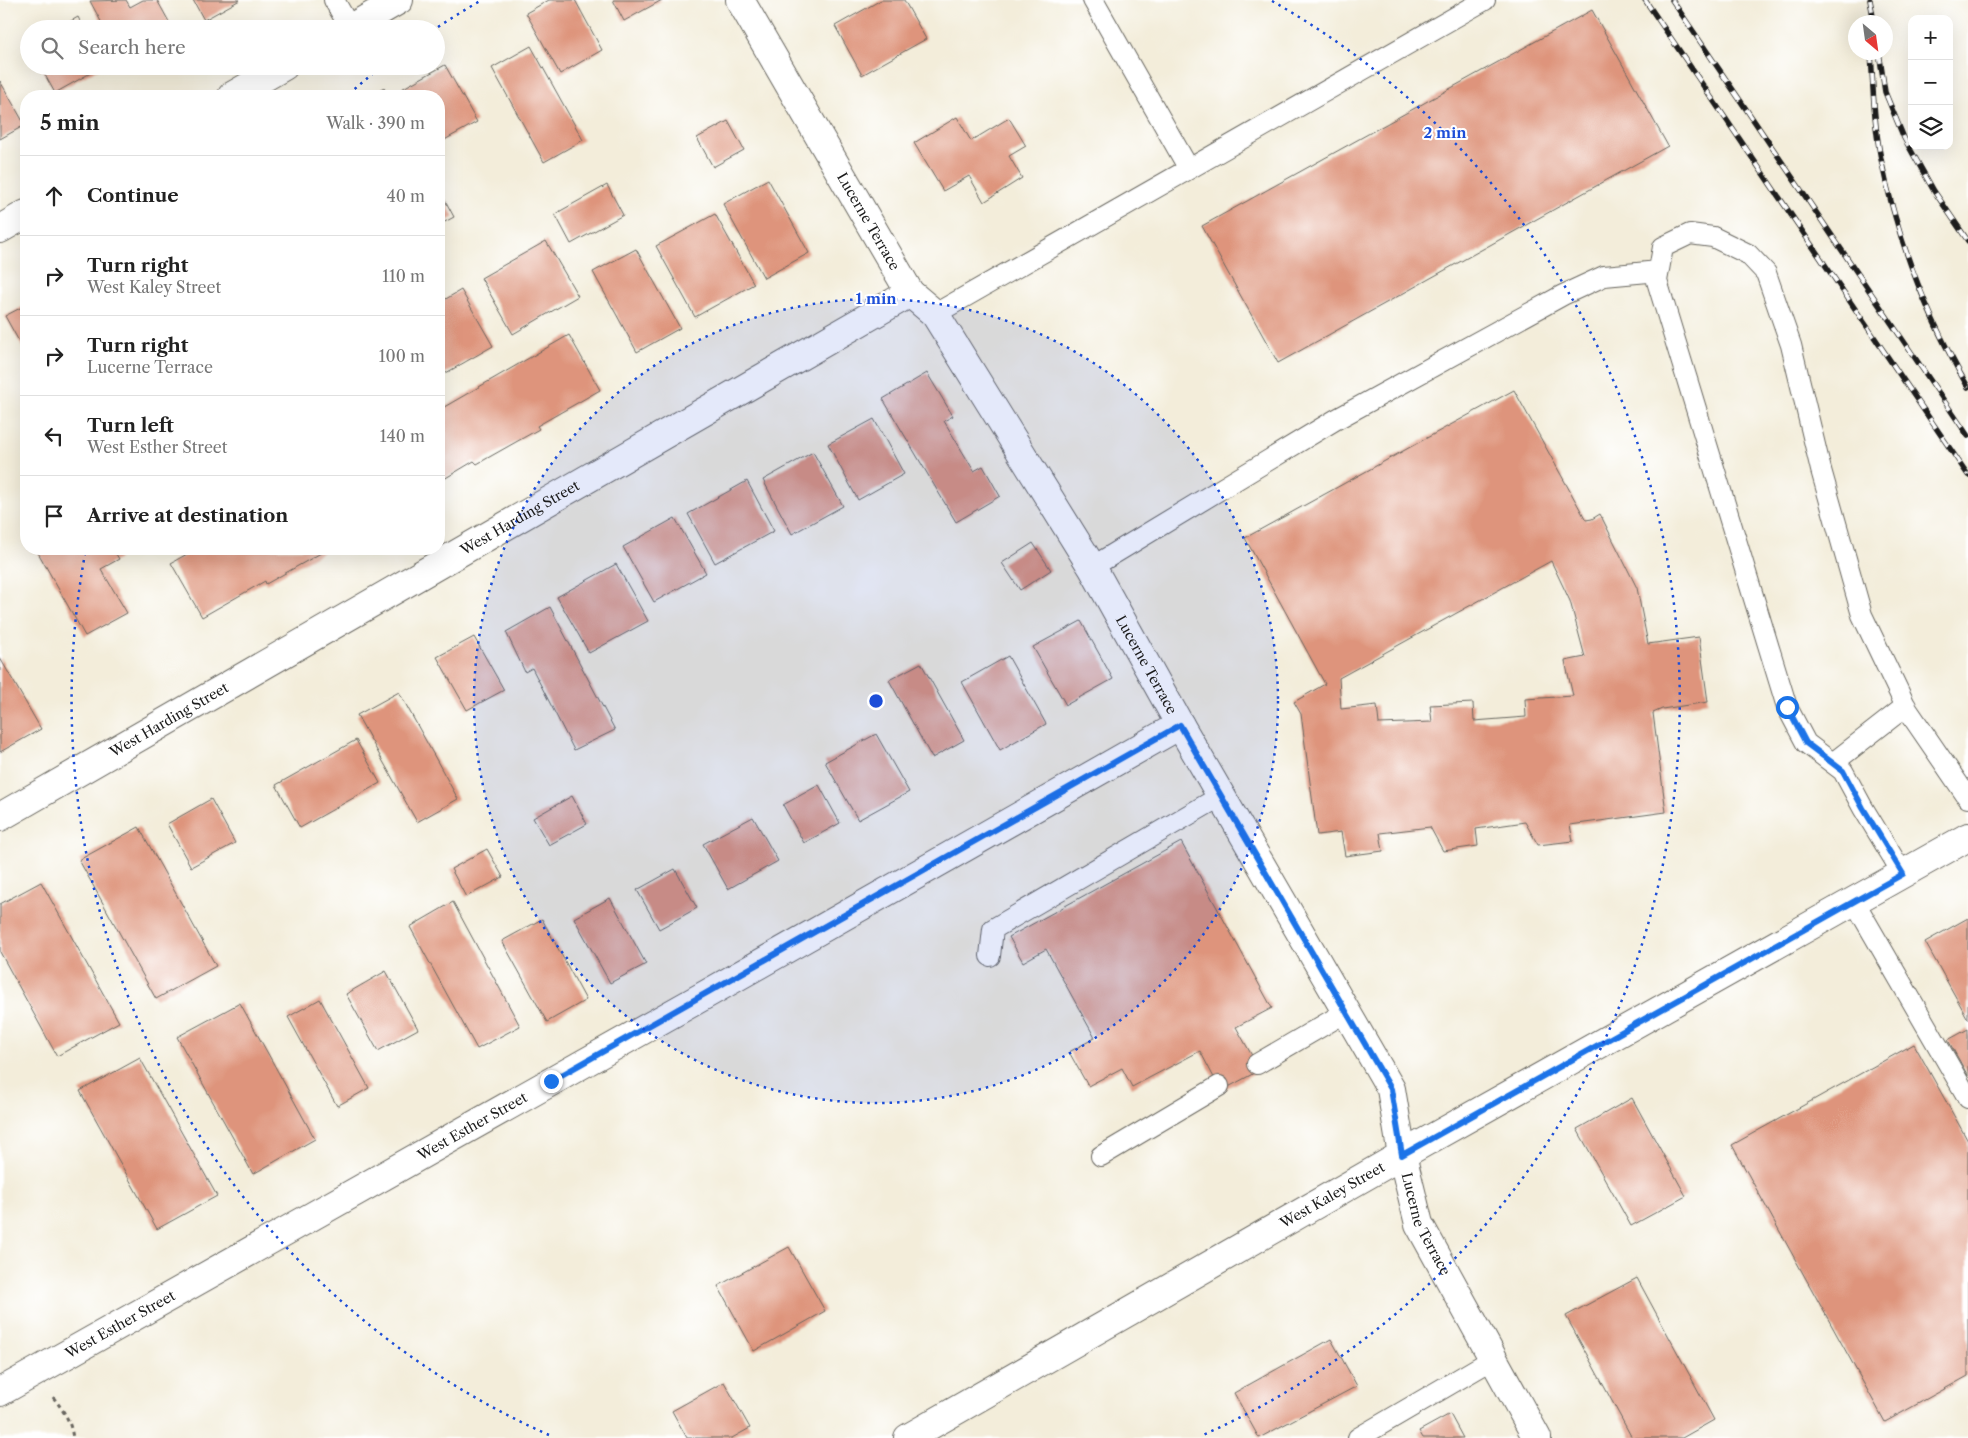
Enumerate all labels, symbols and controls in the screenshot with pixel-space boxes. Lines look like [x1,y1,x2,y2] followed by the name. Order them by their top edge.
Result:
[1848,15,1893,60] north arrow
[1908,15,1953,150] map controls
[1908,15,1953,60] button: +
[20,20,445,75] search box
[38,34,66,62] icon: search
[78,36,186,59] text: Search here
[1908,60,1953,105] button: −
[1908,105,1953,150] button: layers
[40,110,100,135] text: 5 min
[326,113,425,133] text: Walk · 390 m
[1423,123,1467,142] text: 2 min
[833,169,904,274] street label: Lucerne Terrace
[40,182,68,210] icon: ahead
[87,184,179,207] text: Continue
[386,186,425,206] text: 40 m
[87,254,188,277] text: Turn right
[40,262,68,290] icon: right
[382,266,425,286] text: 110 m
[87,277,221,297] text: West Kaley Street
[855,289,897,308] text: 1 min
[87,334,188,357] text: Turn right
[40,342,68,370] icon: right
[379,346,425,366] text: 100 m
[87,357,213,377] text: Lucerne Terrace
[87,414,174,437] text: Turn left
[40,422,68,450] icon: left
[380,426,425,446] text: 140 m
[87,437,227,457] text: West Esther Street
[457,476,583,559] street label: West Harding Street
[40,502,68,530] icon: arrive
[87,504,288,527] text: Arrive at destination
[1112,612,1181,717] street label: Lucerne Terrace
[106,678,232,761] street label: West Harding Street
[867,692,885,710] centre of rings
[1776,696,1799,719] route start
[540,1070,563,1093] route end
[413,1088,530,1165] street label: West Esther Street
[1276,1158,1388,1232] street label: West Kaley Street
[1398,1171,1455,1279] street label: Lucerne Terrace
[61,1286,178,1363] street label: West Esther Street

